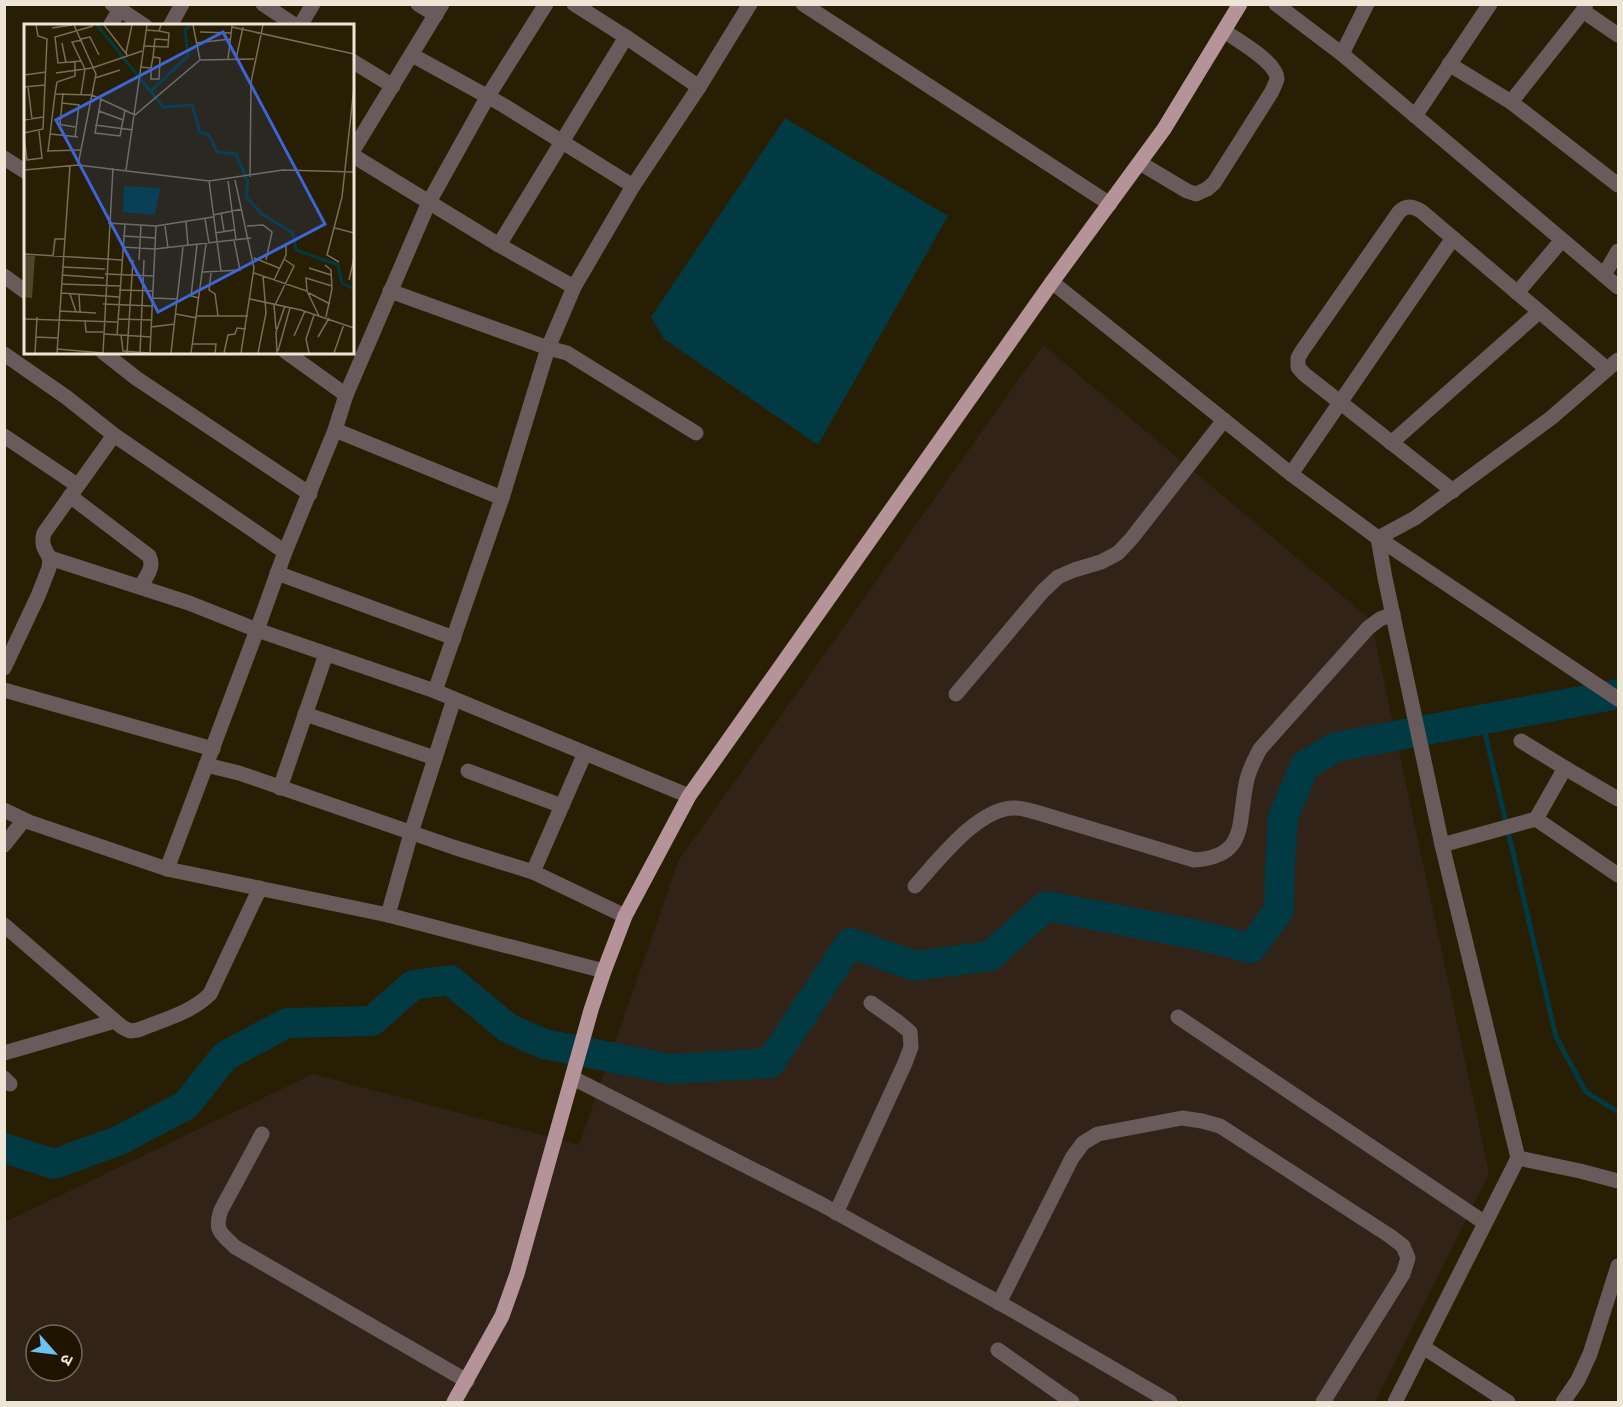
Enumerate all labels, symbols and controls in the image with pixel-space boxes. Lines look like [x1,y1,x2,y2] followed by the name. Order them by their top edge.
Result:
[24,24,354,354] inset map
[24,1323,84,1383] north arrow
[54,1350,79,1370] text: उ

